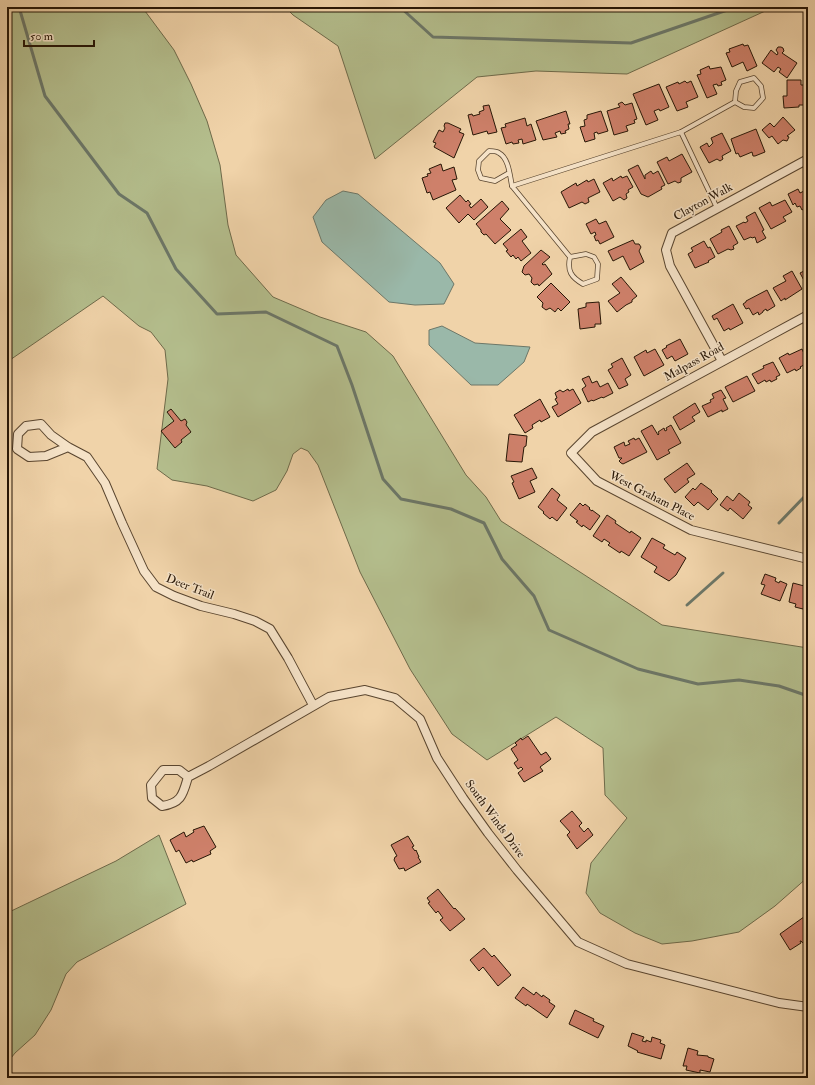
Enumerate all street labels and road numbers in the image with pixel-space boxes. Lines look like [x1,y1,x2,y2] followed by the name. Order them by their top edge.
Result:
[671,180,735,224] street label: Clayton Walk
[661,339,727,385] street label: Malpass Road
[606,467,697,524] street label: West Graham Place
[164,571,216,603] street label: Deer Trail
[462,777,528,861] street label: South Winds Drive

